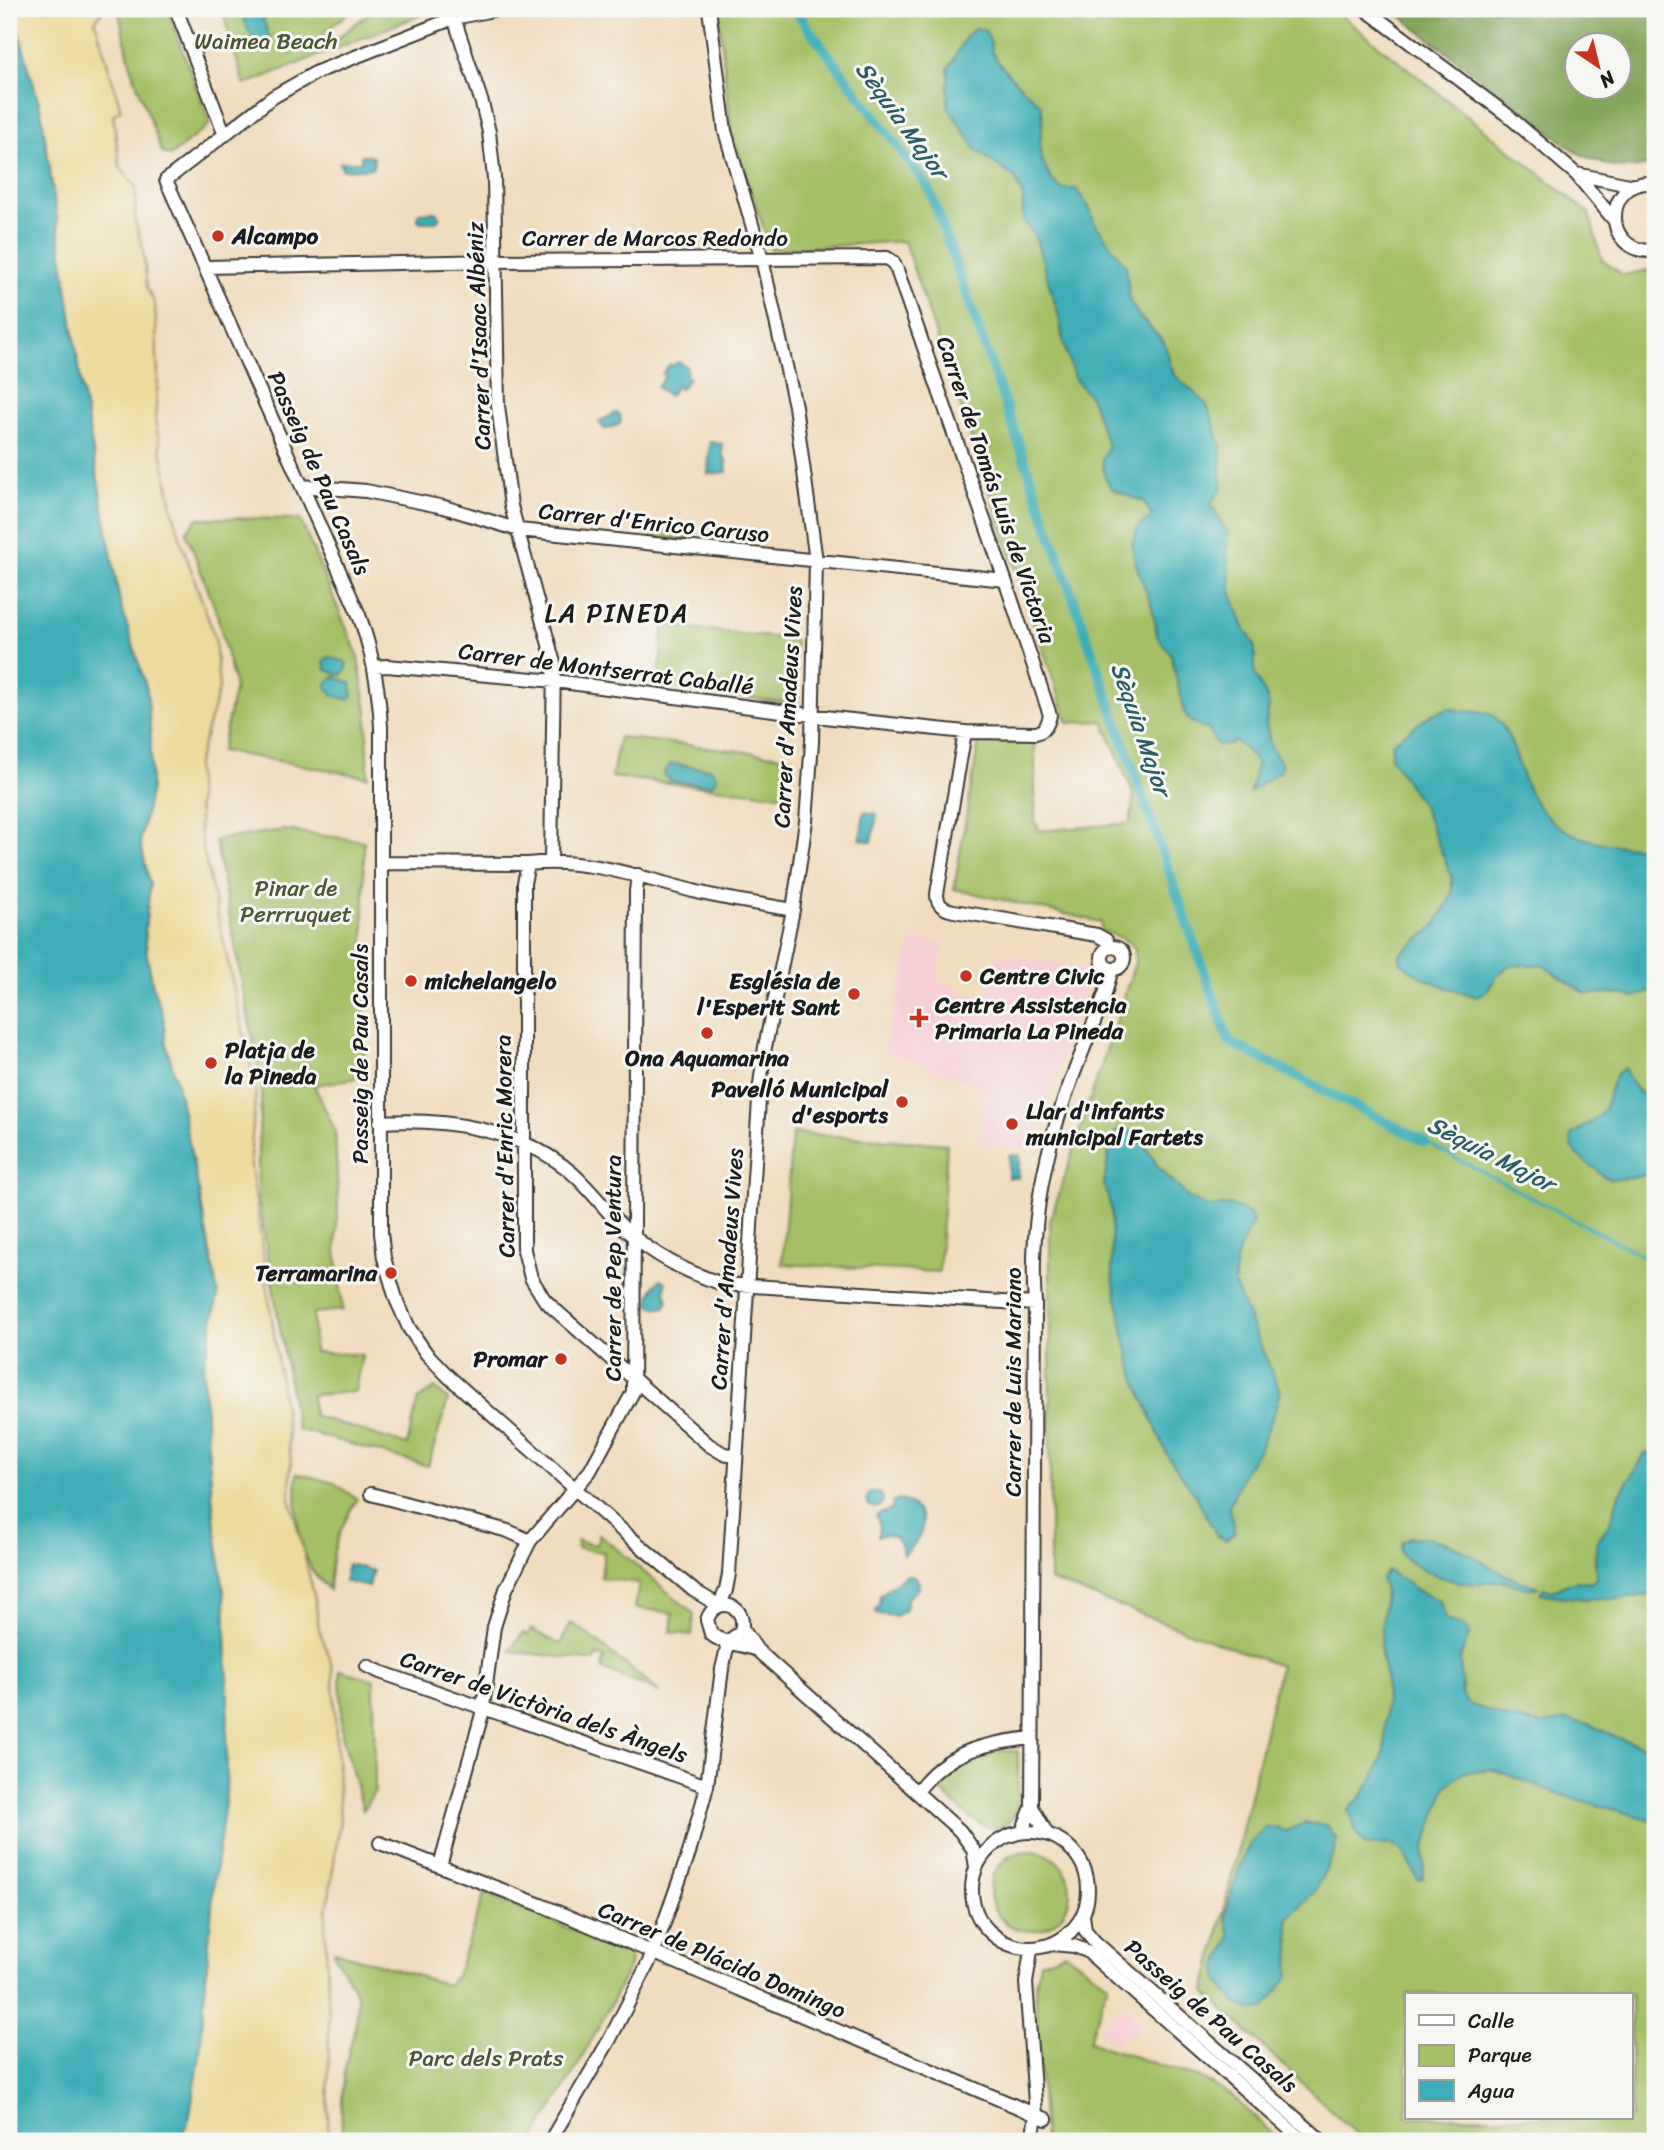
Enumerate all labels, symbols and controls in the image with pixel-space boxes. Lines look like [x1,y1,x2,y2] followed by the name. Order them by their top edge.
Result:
[194,21,338,62] park label: Waimea Beach
[1562,32,1632,102] north arrow
[844,52,962,192] water label: Sèquia Major
[1592,62,1623,97] text: N
[231,216,318,257] place label: Alcampo
[522,218,788,259] street label: Carrer de Marcos Redondo
[454,220,503,451] street label: Carrer d'Isaac Albéniz
[210,228,226,244] marker: Alcampo
[924,331,1068,650] street label: Carrer de Tomás Luis de Victoria
[255,364,383,582] street label: Passeig de Pau Casals
[537,491,772,556] street label: Carrer d'Enrico Caruso
[761,585,815,829] street label: Carrer d'Amadeus Vives
[545,590,689,636] district label: LA PINEDA
[456,631,756,707] street label: Carrer de Montserrat Caballé
[1099,657,1185,805] water label: Sèquia Major
[240,868,352,935] park label: Pinar de Perrruquet
[340,943,381,1164] street label: Passeig de Pau Casals
[979,956,1105,997] place label: Centre Civic
[424,961,557,1002] place label: michelangelo
[696,961,841,1028] place label: Església de l'Esperit Sant
[958,968,974,984] marker: Centre Civic
[403,973,419,989] marker: michelangelo
[934,985,1127,1052] place label: Centre Assistencia Primaria La Pineda
[846,986,862,1002] marker: Església de l'Esperit Sant
[909,1008,929,1028] marker: Centre Assistencia Primaria La Pineda
[699,1025,715,1041] marker: Ona Aquamarina
[224,1030,317,1097] place label: Platja de la Pineda
[483,1034,527,1258] street label: Carrer d'Enric Morera
[625,1038,789,1079] place label: Ona Aquamarina
[203,1055,219,1071] marker: Platja de la Pineda
[711,1069,889,1136] place label: Pavelló Municipal d'esports
[1025,1091,1203,1158] place label: Llar d'infants municipal Fartets
[894,1094,910,1110] marker: Pavelló Municipal d'esports
[1420,1104,1566,1206] water label: Sèquia Major
[1004,1116,1020,1132] marker: Llar d'infants municipal Fartets
[698,1146,756,1391] street label: Carrer d'Amadeus Vives
[593,1155,634,1381] street label: Carrer de Pep Ventura
[255,1253,378,1294] place label: Terramarina
[383,1265,399,1281] marker: Terramarina
[993,1267,1034,1497] street label: Carrer de Luis Mariano
[473,1339,549,1380] place label: Promar
[553,1351,569,1367] marker: Promar
[395,1638,694,1776] street label: Carrer de Victòria dels Àngels
[592,1889,853,2031] street label: Carrer de Plácido Domingo
[1114,1928,1308,2104] street label: Passeig de Pau Casals
[1405,1993,1632,2118] legend
[1468,2002,1515,2040] text: Calle
[1468,2036,1532,2074] text: Parque
[408,2038,564,2079] park label: Parc dels Prats
[1467,2072,1515,2110] text: Agua

